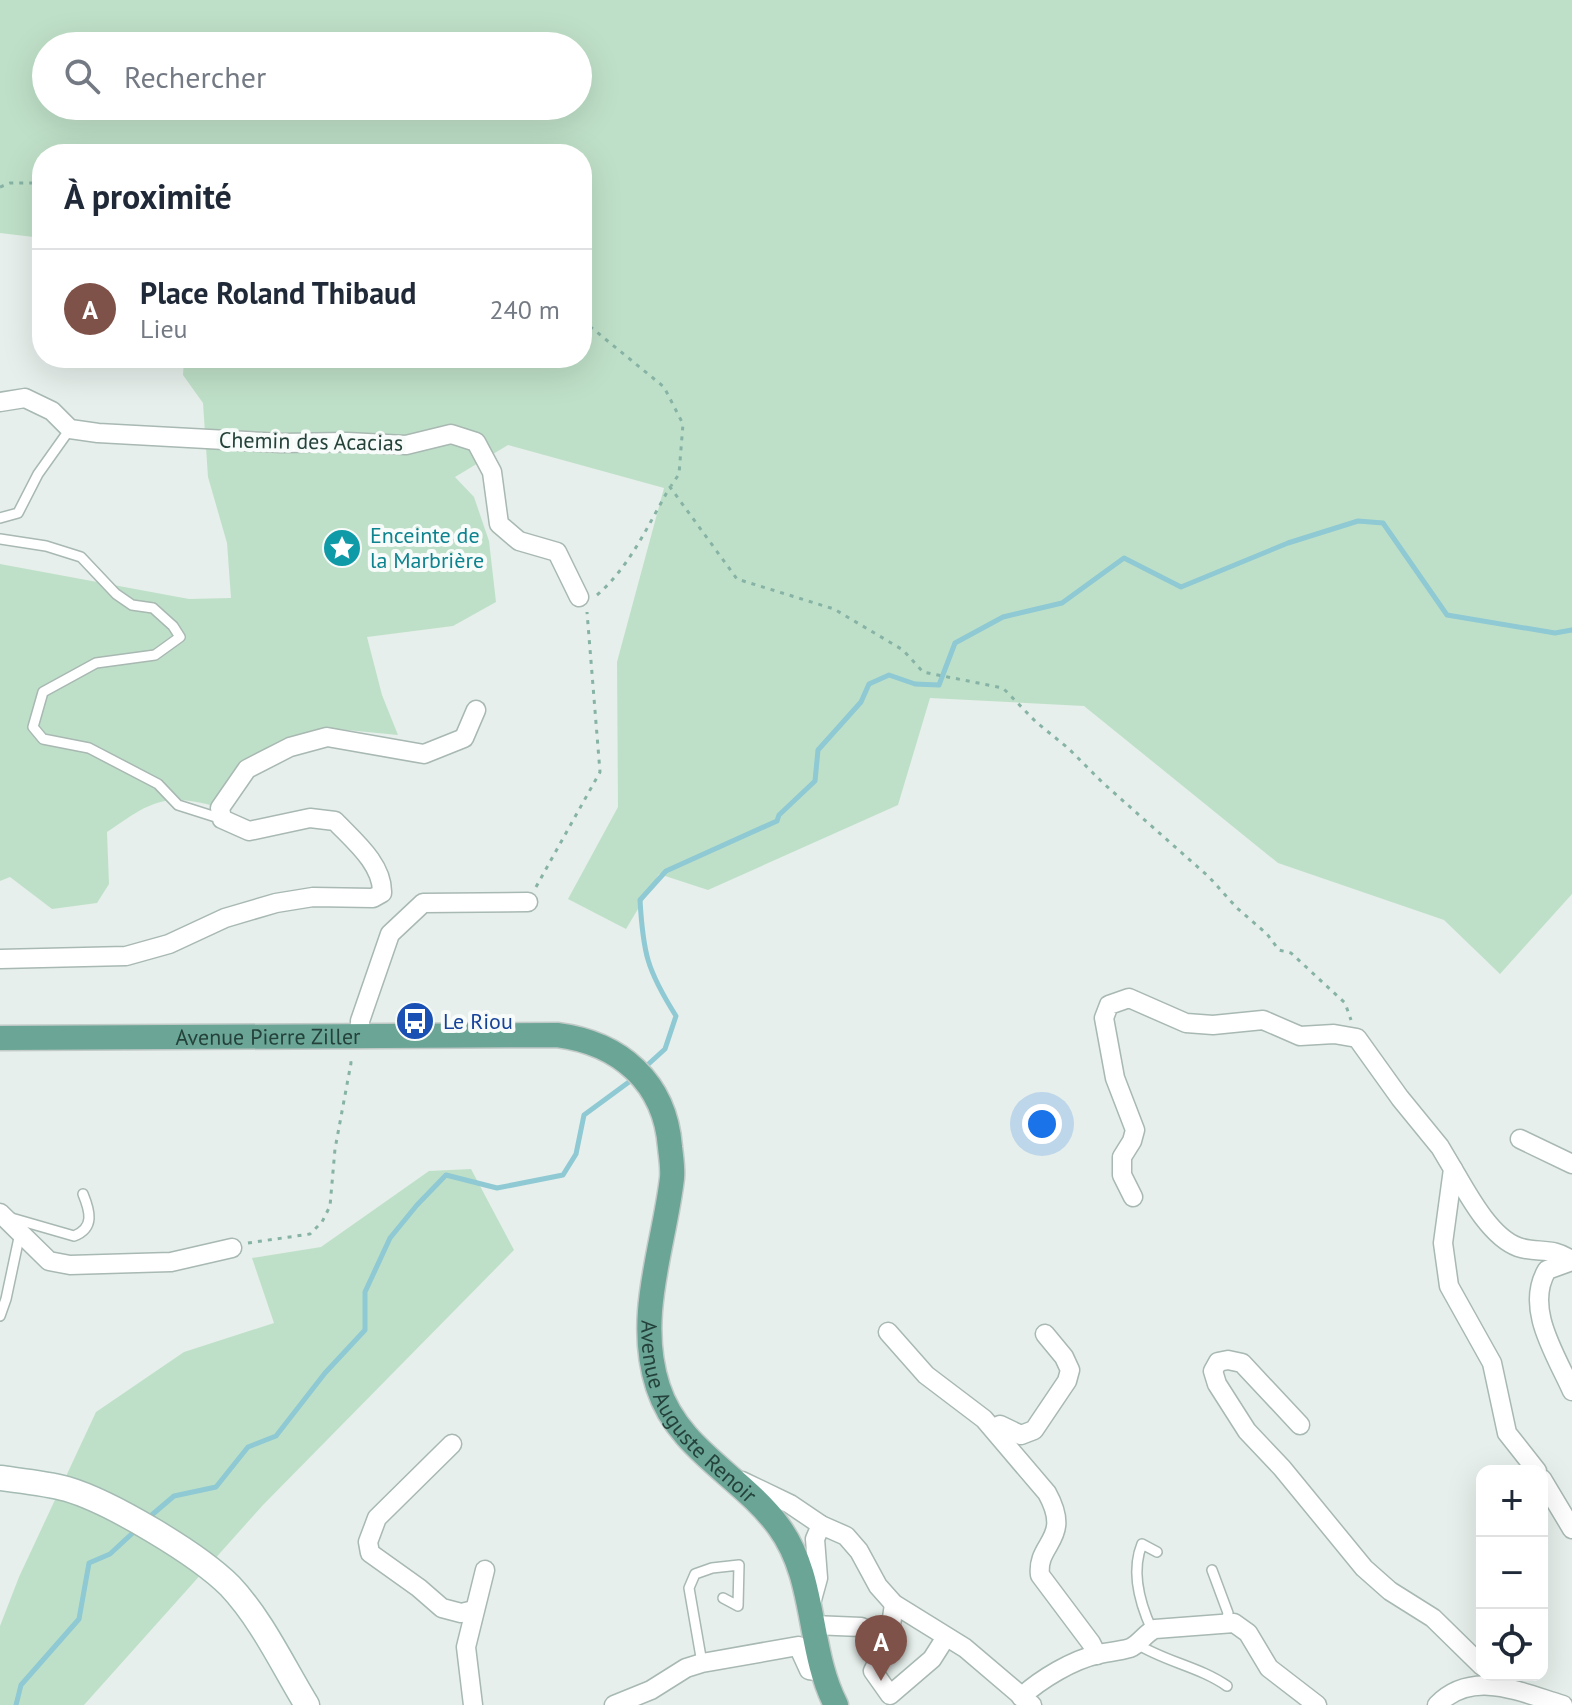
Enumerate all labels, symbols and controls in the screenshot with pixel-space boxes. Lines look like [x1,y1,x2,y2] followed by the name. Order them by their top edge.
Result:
[32,32,592,120] search box
[60,54,104,98] icon: search
[124,57,266,96] text: Rechercher
[64,174,232,218] text: À proximité
[140,273,416,312] text: Place Roland Thibaud
[82,293,98,326] text: A
[489,293,560,326] text: 240 m
[140,312,188,345] text: Lieu
[219,425,403,457] street label: Chemin des Acacias
[370,521,484,574] place label: Enceinte de la Marbrière
[321,527,363,569] place icon: Enceinte de la Marbrière
[394,1000,436,1042] bus stop icon: Le Riou
[443,1007,513,1035] place label: Le Riou
[175,1022,361,1051] street label: Avenue Pierre Ziller
[1022,1104,1062,1144] your location
[635,1320,763,1509] street label: Avenue Auguste Renoir
[1476,1465,1548,1681] map controls
[1476,1465,1548,1537] button: +
[1476,1537,1548,1609] button: −
[1476,1609,1548,1681] button: locate
[855,1615,907,1681] pin: A

